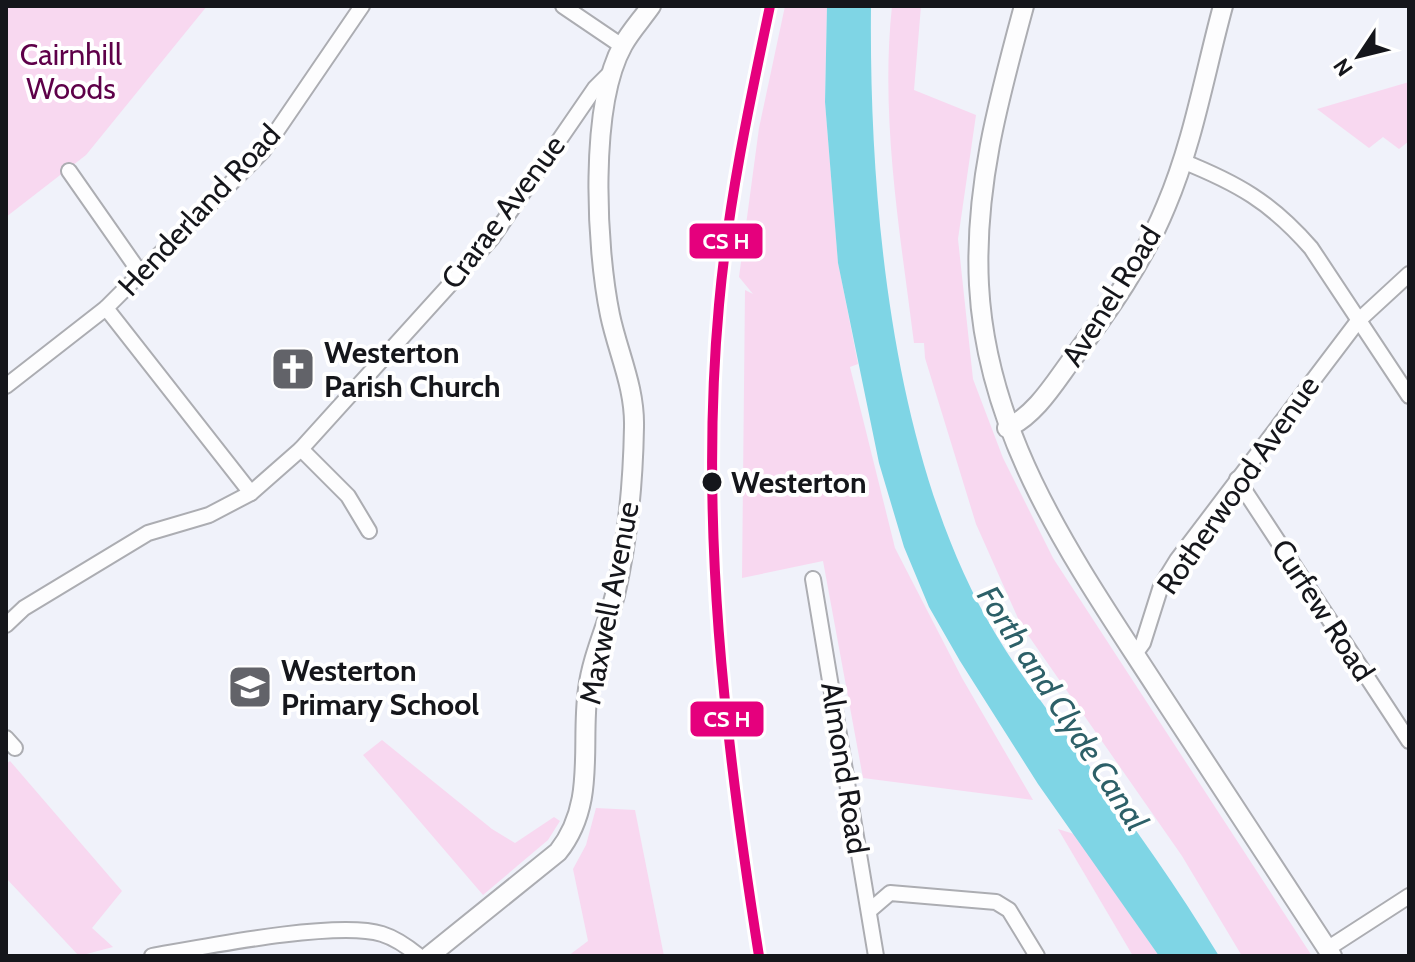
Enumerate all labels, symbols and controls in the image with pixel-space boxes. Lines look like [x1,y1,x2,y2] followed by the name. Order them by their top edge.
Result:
[1319,16,1399,96] north arrow
[20,36,122,107] park label: Cairnhill Woods
[1328,53,1359,81] text: N
[110,117,288,303] street label: Henderland Road
[433,128,573,296] street label: Crarae Avenue
[1053,219,1169,373] street label: Avenel Road
[688,222,764,260] line badge: CS H
[702,228,750,255] text: CS H
[324,334,501,405] place label: Westerton Parish Church
[269,345,317,393] church icon: Westerton Parish Church
[1149,369,1327,601] street label: Rotherwood Avenue
[731,464,867,501] place label: Westerton
[700,470,724,494] marker: Westerton
[571,498,647,708] street label: Maxwell Avenue
[1263,532,1383,688] street label: Curfew Road
[969,578,1157,838] water label: Forth and Clyde Canal
[281,652,479,723] place label: Westerton Primary School
[226,663,274,711] school or university icon: Westerton Primary School
[813,679,877,857] street label: Almond Road
[689,700,765,738] line badge: CS H
[703,706,751,733] text: CS H

